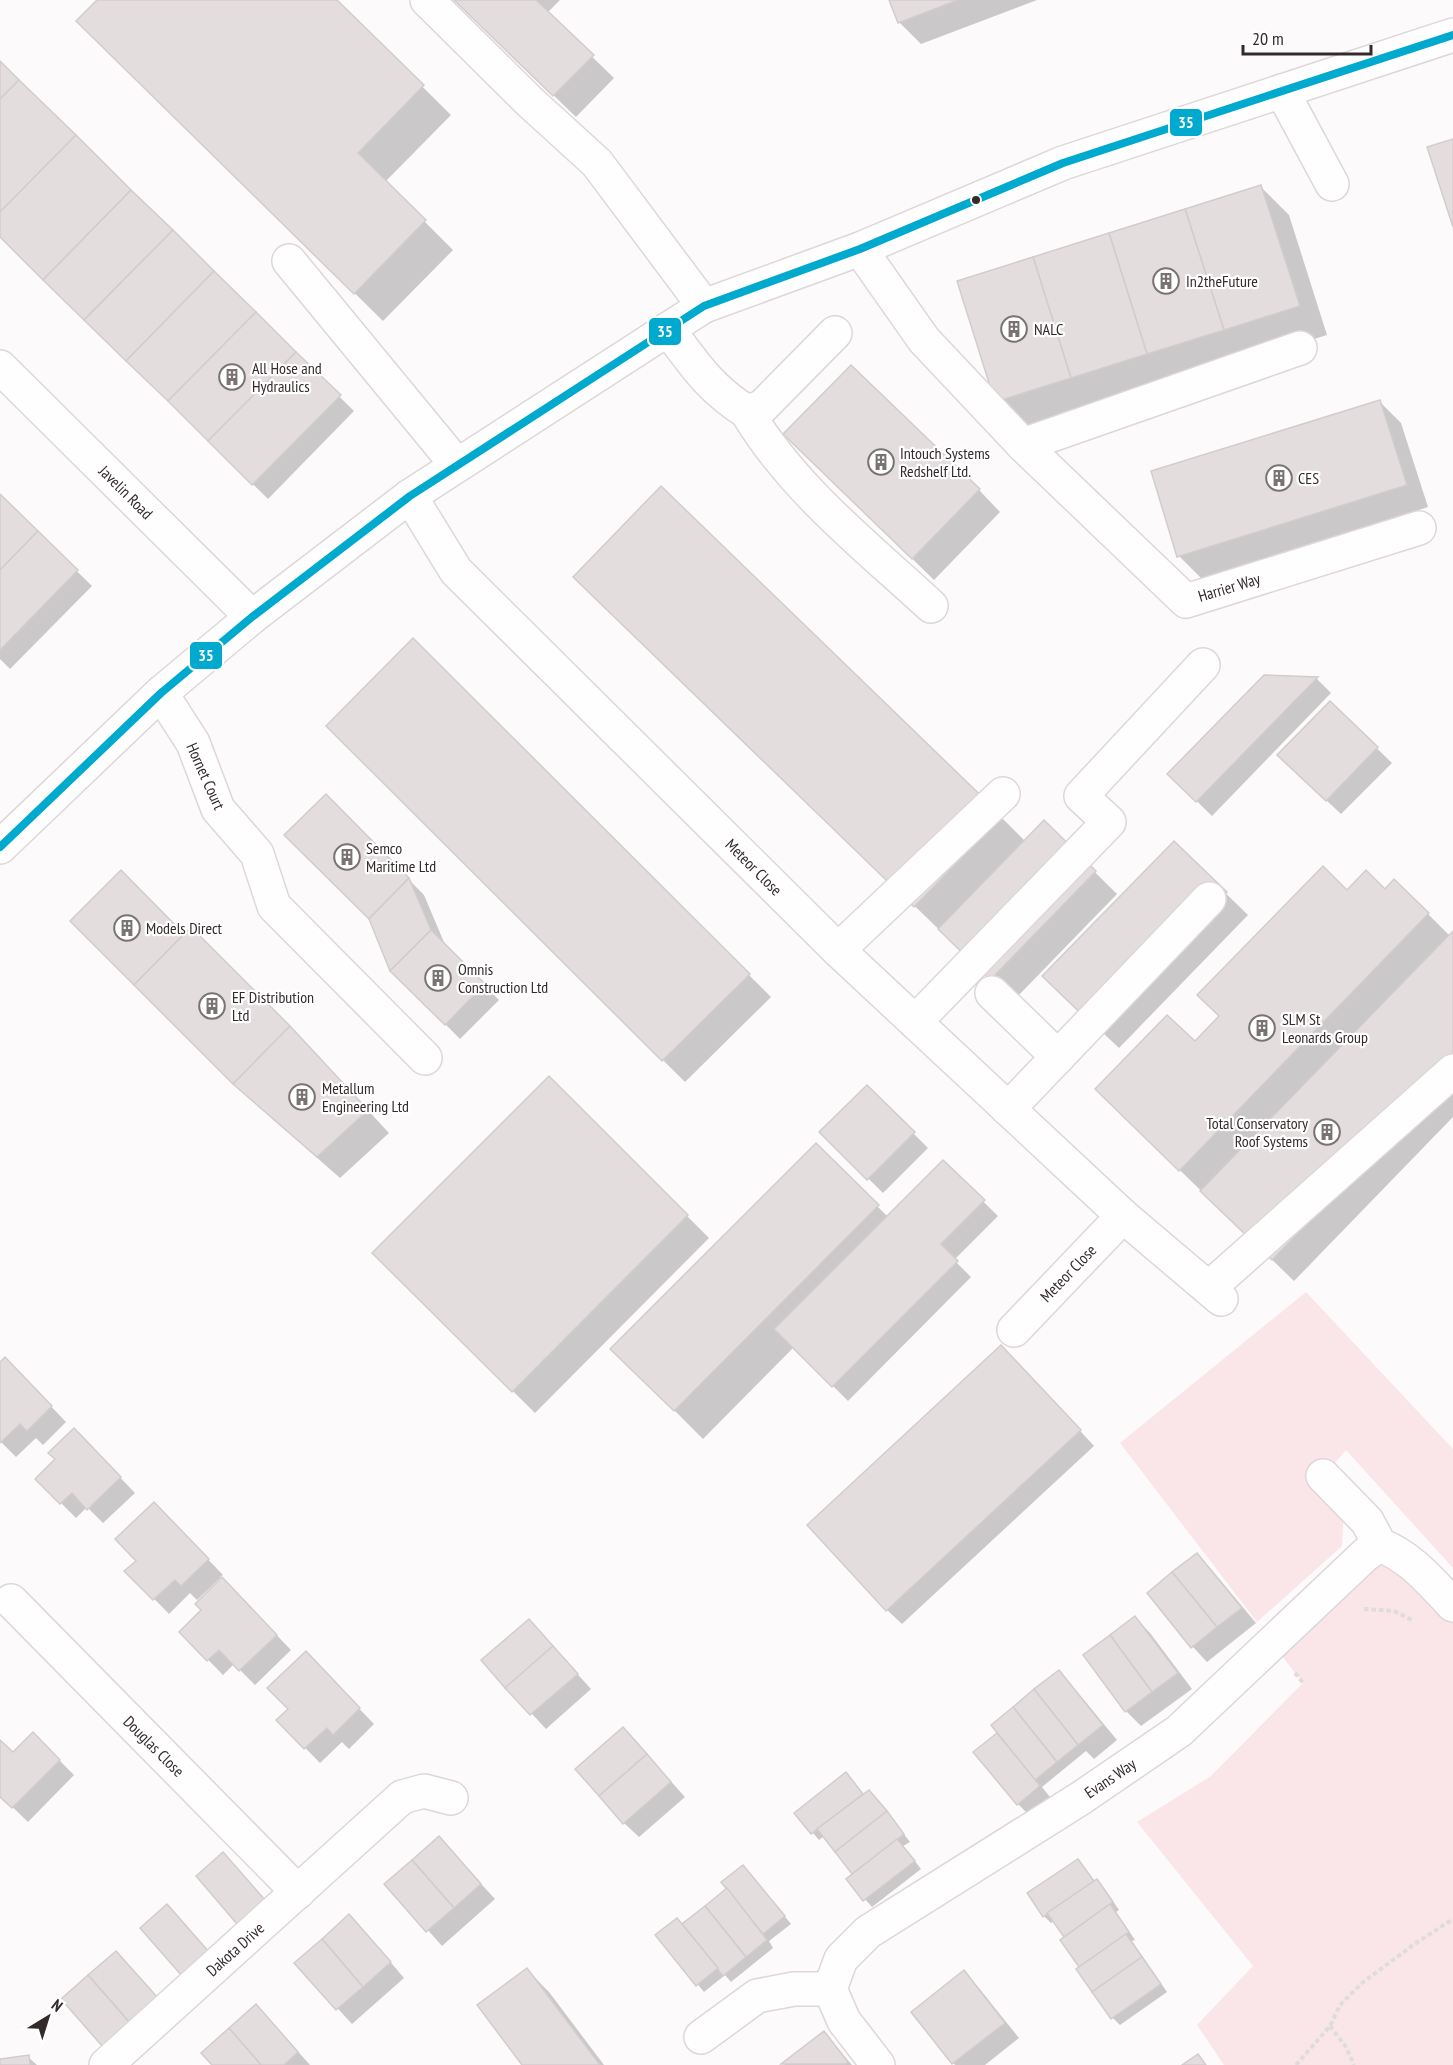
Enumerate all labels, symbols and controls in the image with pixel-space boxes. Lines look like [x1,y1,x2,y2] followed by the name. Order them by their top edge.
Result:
[1243,18,1370,56] scale bar
[1252,27,1284,50] text: 20 m
[1169,108,1203,137] line badge: 35
[1178,112,1194,132] text: 35
[970,194,982,206] unlabelled marker
[1151,266,1181,296] building icon: In2theFuture
[1186,271,1258,291] place label: In2theFuture
[999,314,1029,344] building icon: NALC
[648,317,682,346] line badge: 35
[1034,319,1063,339] place label: NALC
[657,321,673,341] text: 35
[252,358,322,396] place label: All Hose and Hydraulics
[217,362,247,392] building icon: All Hose and Hydraulics
[900,443,990,481] place label: Intouch Systems Redshelf Ltd.
[866,447,896,477] building icon: Intouch Systems Redshelf Ltd.
[94,460,157,523] street label: Javelin Road
[1264,463,1294,493] building icon: CES
[1298,468,1319,488] place label: CES
[1195,568,1263,606] street label: Harrier Way
[189,641,223,670] line badge: 35
[198,645,214,665] text: 35
[182,739,230,813] street label: Hornet Court
[721,834,787,900] street label: Meteor Close
[366,838,436,876] place label: Semco Maritime Ltd
[332,842,362,872] building icon: Semco Maritime Ltd
[112,913,142,943] building icon: Models Direct
[146,918,223,938] place label: Models Direct
[458,959,548,997] place label: Omnis Construction Ltd
[423,963,453,993] building icon: Omnis Construction Ltd
[232,987,314,1025] place label: EF Distribution Ltd
[197,991,227,1021] building icon: EF Distribution Ltd
[1282,1009,1368,1047] place label: SLM St Leonards Group
[1247,1013,1277,1043] building icon: SLM St Leonards Group
[322,1078,409,1116] place label: Metallum Engineering Ltd
[287,1082,317,1112] building icon: Metallum Engineering Ltd
[1206,1113,1308,1151] place label: Total Conservatory Roof Systems
[1312,1117,1342,1147] building icon: Total Conservatory Roof Systems
[1036,1240,1100,1306] street label: Meteor Close
[119,1711,189,1781] street label: Douglas Close
[1081,1754,1139,1802] street label: Evans Way
[202,1918,268,1980] street label: Dakota Drive
[18,1987,78,2047] north arrow
[48,1995,67,2016] text: N

